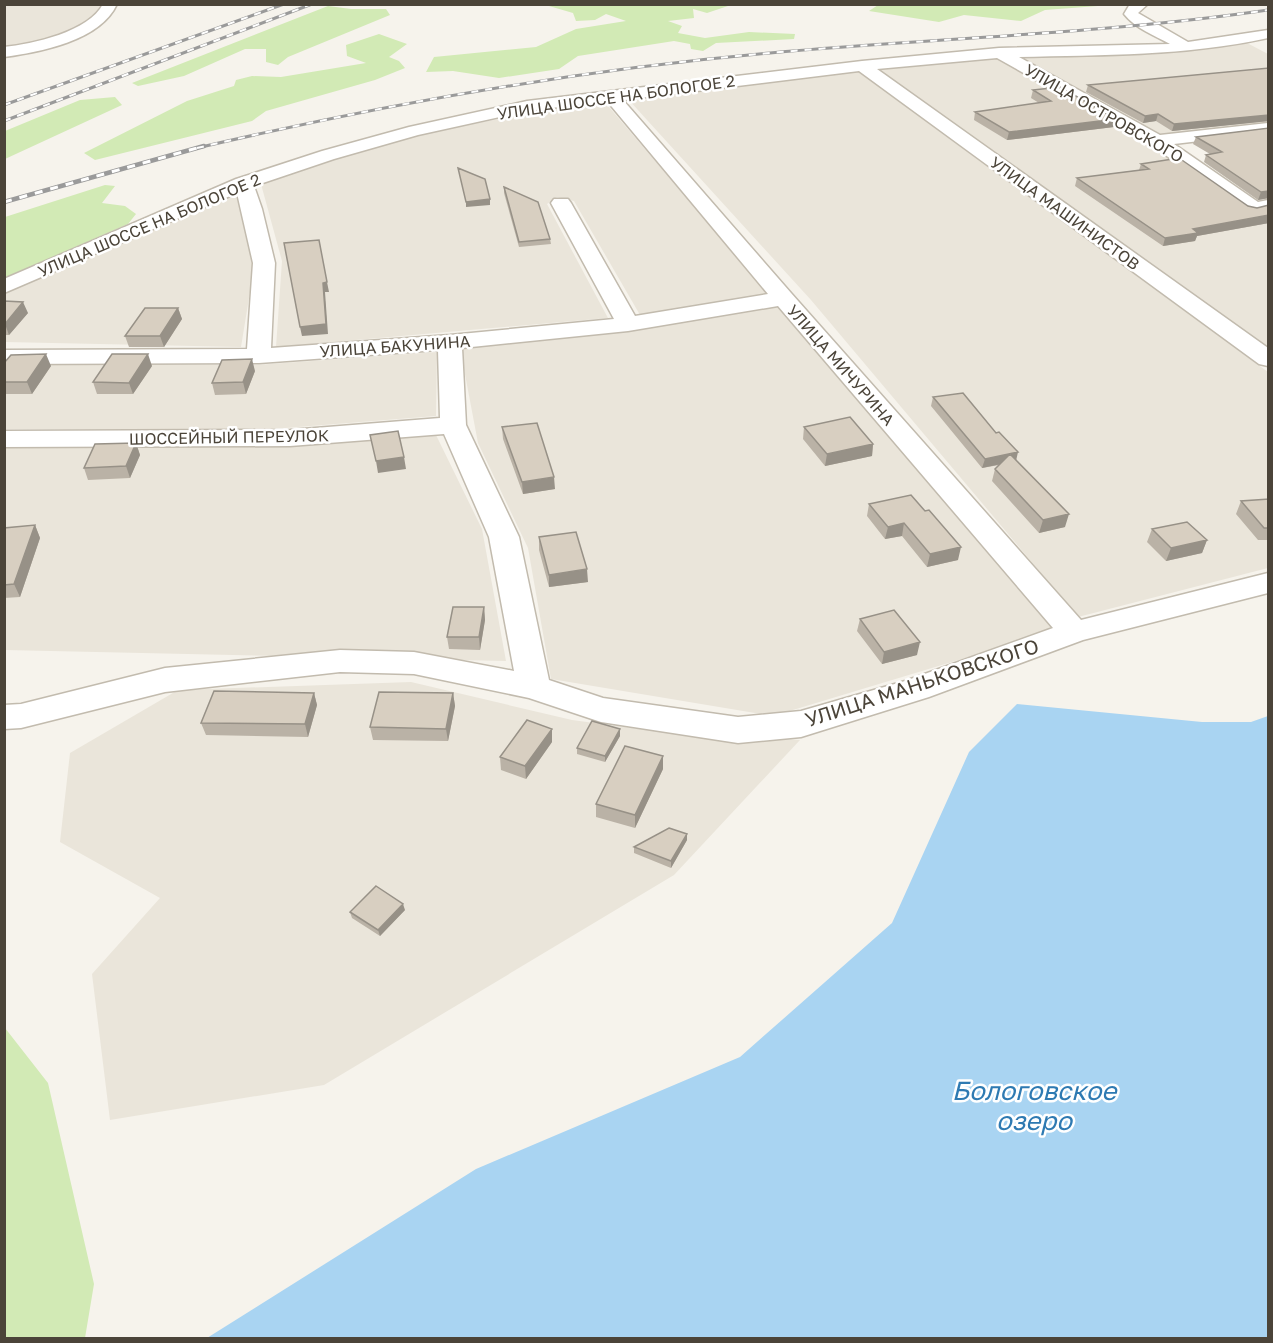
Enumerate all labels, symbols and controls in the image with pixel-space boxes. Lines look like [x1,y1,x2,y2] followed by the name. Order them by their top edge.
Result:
[1021,59,1187,167] street label: УЛИЦА ОСТРОВСКОГО
[496,70,736,124] street label: УЛИЦА ШОССЕ НА БОЛОГОЕ 2
[986,152,1144,274] street label: УЛИЦА МАШИНИСТОВ
[35,169,263,281] street label: УЛИЦА ШОССЕ НА БОЛОГОЕ 2
[783,300,899,430] street label: УЛИЦА МИЧУРИНА
[319,331,471,361] street label: УЛИЦА БАКУНИНА
[129,425,329,449] street label: ШОССЕЙНЫЙ ПЕРЕУЛОК
[802,633,1041,731] street label: УЛИЦА МАНЬКОВСКОГО
[952,1075,1118,1136] water label: Бологовское озеро

